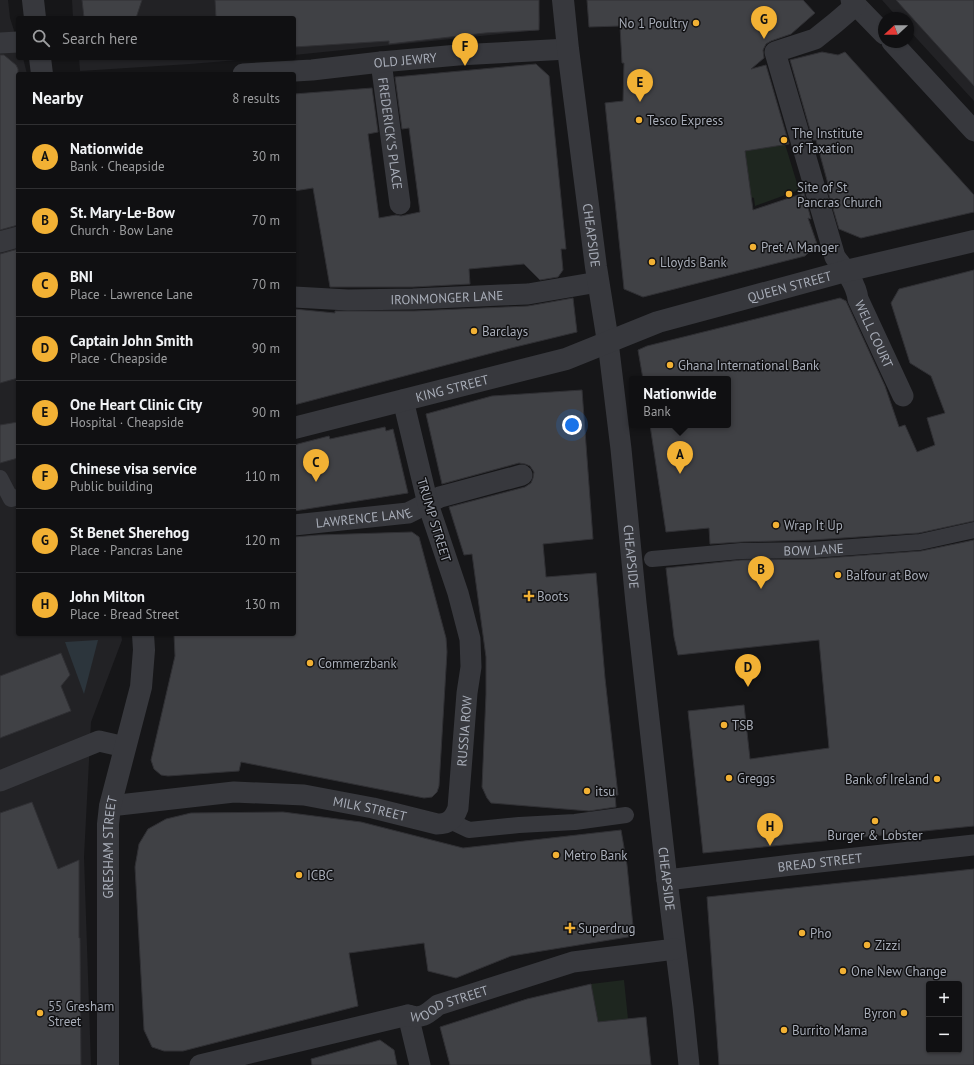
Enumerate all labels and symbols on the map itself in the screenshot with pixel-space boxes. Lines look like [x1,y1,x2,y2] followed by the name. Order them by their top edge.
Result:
[751,6,777,39] pin: G
[878,12,914,48] north arrow
[619,15,688,32] place label: No 1 Poultry
[691,18,701,28] marker: No 1 Poultry
[452,33,478,66] pin: F
[373,48,438,71] street label: OLD JEWRY
[627,69,653,102] pin: E
[375,76,406,190] street label: FREDERICK'S PLACE
[647,112,723,129] place label: Tesco Express
[634,115,644,125] marker: Tesco Express
[792,125,863,157] place label: The Institute of Taxation
[779,135,789,145] marker: The Institute of Taxation
[797,179,882,211] place label: Site of St Pancras Church
[784,189,794,199] marker: Site of St Pancras Church
[579,202,604,268] street label: CHEAPSIDE
[761,239,839,256] place label: Pret A Manger
[748,242,758,252] marker: Pret A Manger
[660,254,727,271] place label: Lloyds Bank
[647,257,657,267] marker: Lloyds Bank
[745,267,833,306] street label: QUEEN STREET
[390,286,504,308] street label: IRONMONGER LANE
[851,297,897,371] street label: WELL COURT
[482,323,528,340] place label: Barclays
[469,326,479,336] marker: Barclays
[678,357,820,374] place label: Ghana International Bank
[665,360,675,370] marker: Ghana International Bank
[414,370,490,405] street label: KING STREET
[562,415,582,435] your location
[667,441,693,474] pin: A
[303,449,329,482] pin: C
[413,476,455,564] street label: TRUMP STREET
[315,504,415,531] street label: LAWRENCE LANE
[784,517,843,534] place label: Wrap It Up
[771,520,781,530] marker: Wrap It Up
[620,524,643,590] street label: CHEAPSIDE
[783,539,844,559] street label: BOW LANE
[748,556,774,589] pin: B
[846,567,928,584] place label: Balfour at Bow
[833,570,843,580] marker: Balfour at Bow
[537,588,568,605] place label: Boots
[524,591,534,601] marker: Boots
[735,654,761,687] pin: D
[318,655,397,672] place label: Commerzbank
[305,658,315,668] marker: Commerzbank
[453,695,475,767] street label: RUSSIA ROW
[732,717,754,734] place label: TSB
[719,720,729,730] marker: TSB
[737,770,775,787] place label: Greggs
[845,771,929,788] place label: Bank of Ireland
[724,773,734,783] marker: Greggs
[932,774,942,784] marker: Bank of Ireland
[595,783,615,800] place label: itsu
[582,786,592,796] marker: itsu
[332,792,408,825] street label: MILK STREET
[99,794,121,898] street label: GRESHAM STREET
[757,813,783,846] pin: H
[870,816,880,826] marker: Burger & Lobster
[827,827,923,844] place label: Burger & Lobster
[655,846,679,912] street label: CHEAPSIDE
[564,847,628,864] place label: Metro Bank
[777,849,863,875] street label: BREAD STREET
[551,850,561,860] marker: Metro Bank
[307,867,333,884] place label: ICBC
[294,870,304,880] marker: ICBC
[578,920,635,937] place label: Superdrug
[565,923,575,933] marker: Superdrug
[810,925,831,942] place label: Pho
[797,928,807,938] marker: Pho
[875,937,901,954] place label: Zizzi
[862,940,872,950] marker: Zizzi
[851,963,947,980] place label: One New Change
[838,966,848,976] marker: One New Change
[410,981,490,1025] street label: WOOD STREET
[48,998,114,1030] place label: 55 Gresham Street
[864,1005,896,1022] place label: Byron
[35,1008,45,1018] marker: 55 Gresham Street
[899,1008,909,1018] marker: Byron
[792,1022,867,1039] place label: Burrito Mama
[779,1025,789,1035] marker: Burrito Mama

